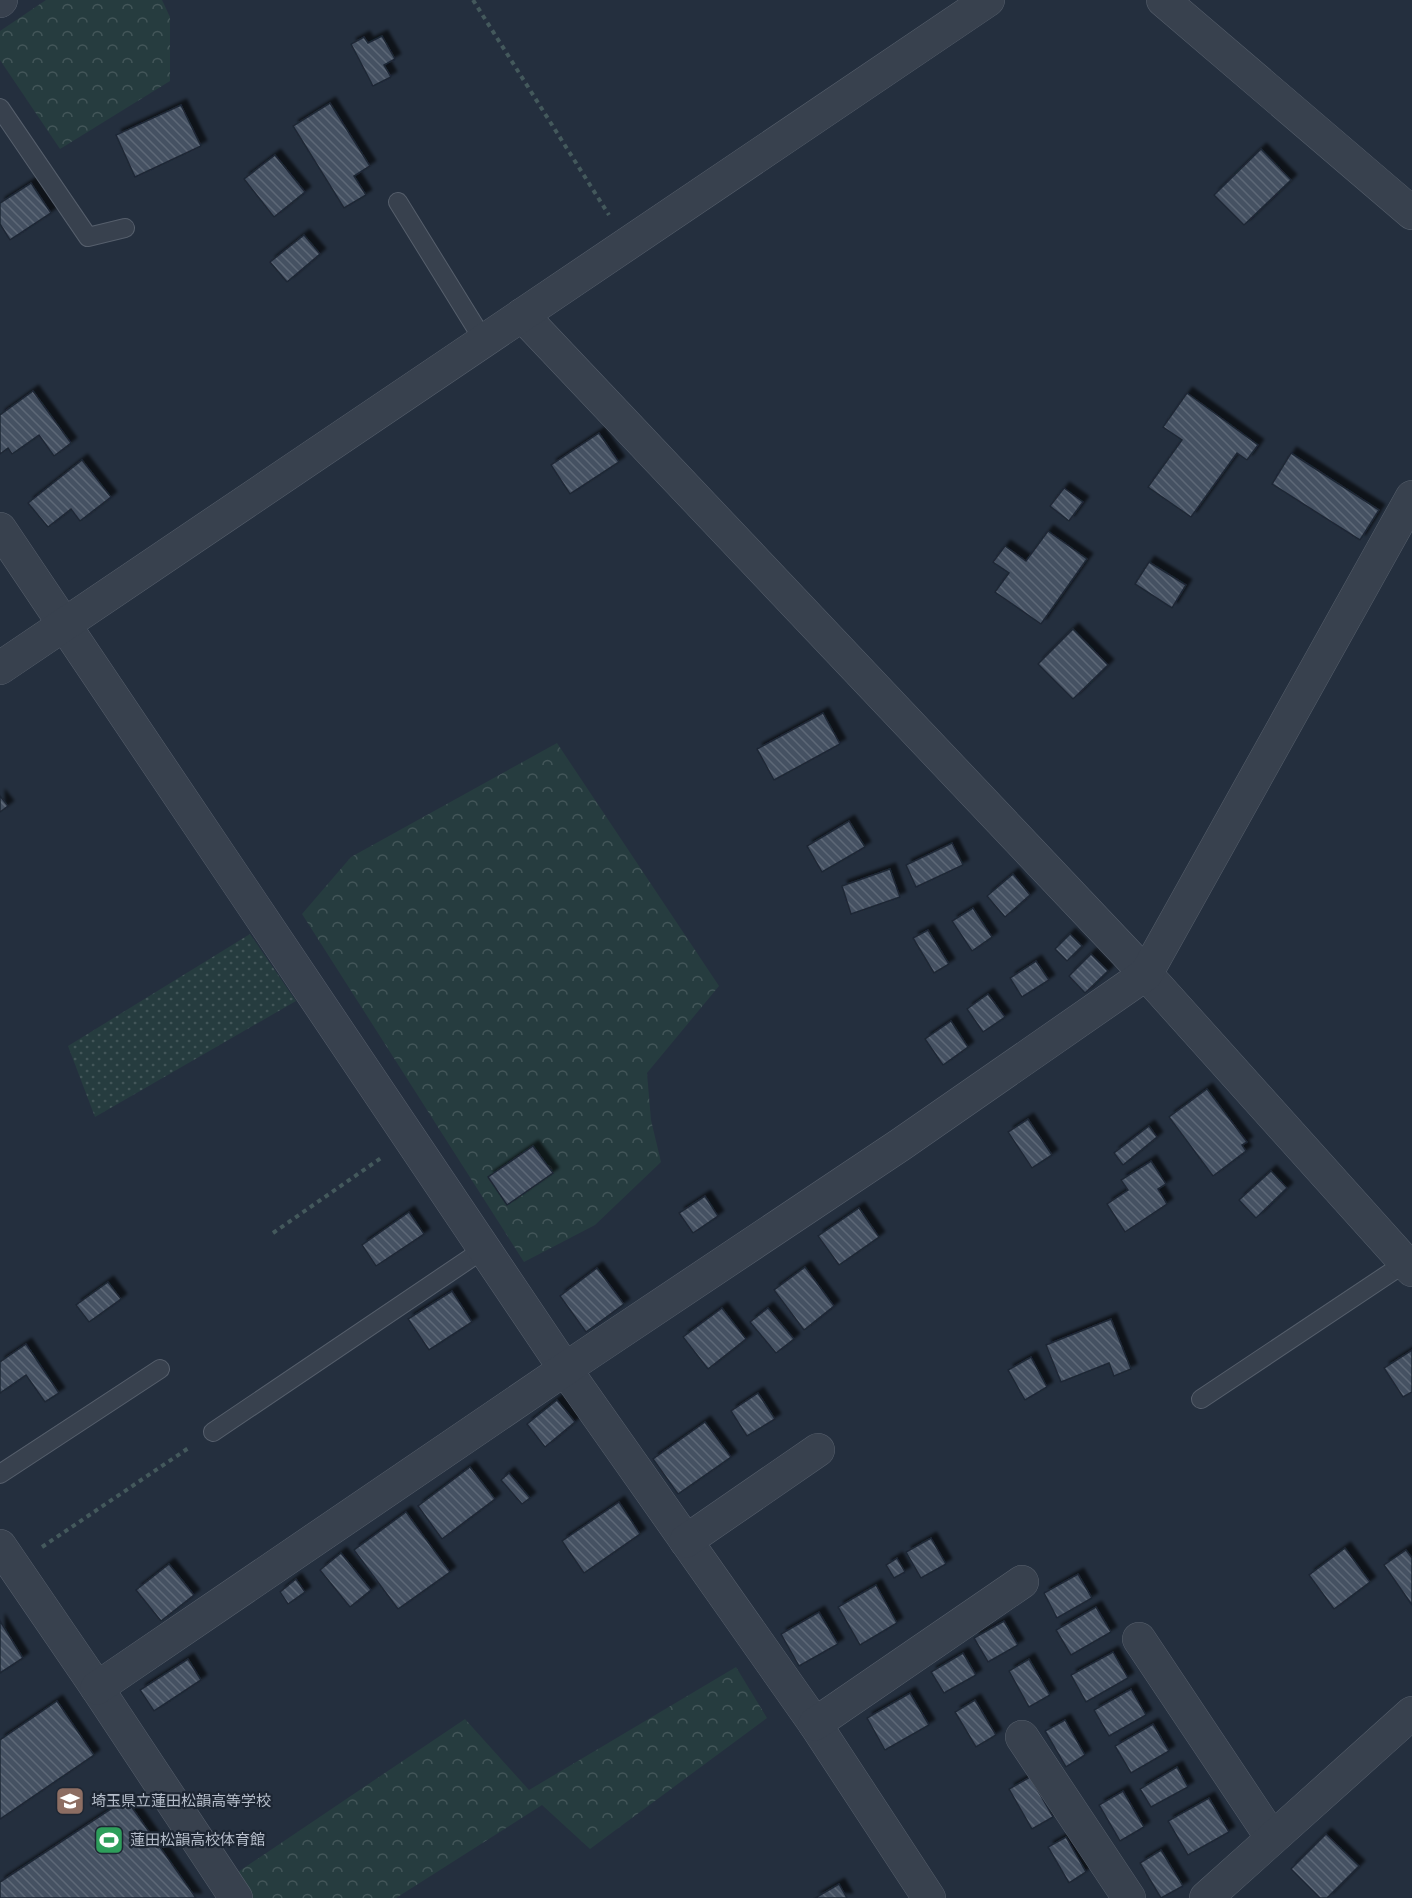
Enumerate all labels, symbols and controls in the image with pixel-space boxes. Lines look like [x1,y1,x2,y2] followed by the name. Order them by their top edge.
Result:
[54,1785,86,1817] school or university icon: 埼玉県立蓮田松韻高等学校
[91,1789,271,1812] place label: 埼玉県立蓮田松韻高等学校
[93,1824,125,1856] sports icon: 蓮田松韻高校体育館
[130,1828,265,1851] place label: 蓮田松韻高校体育館

